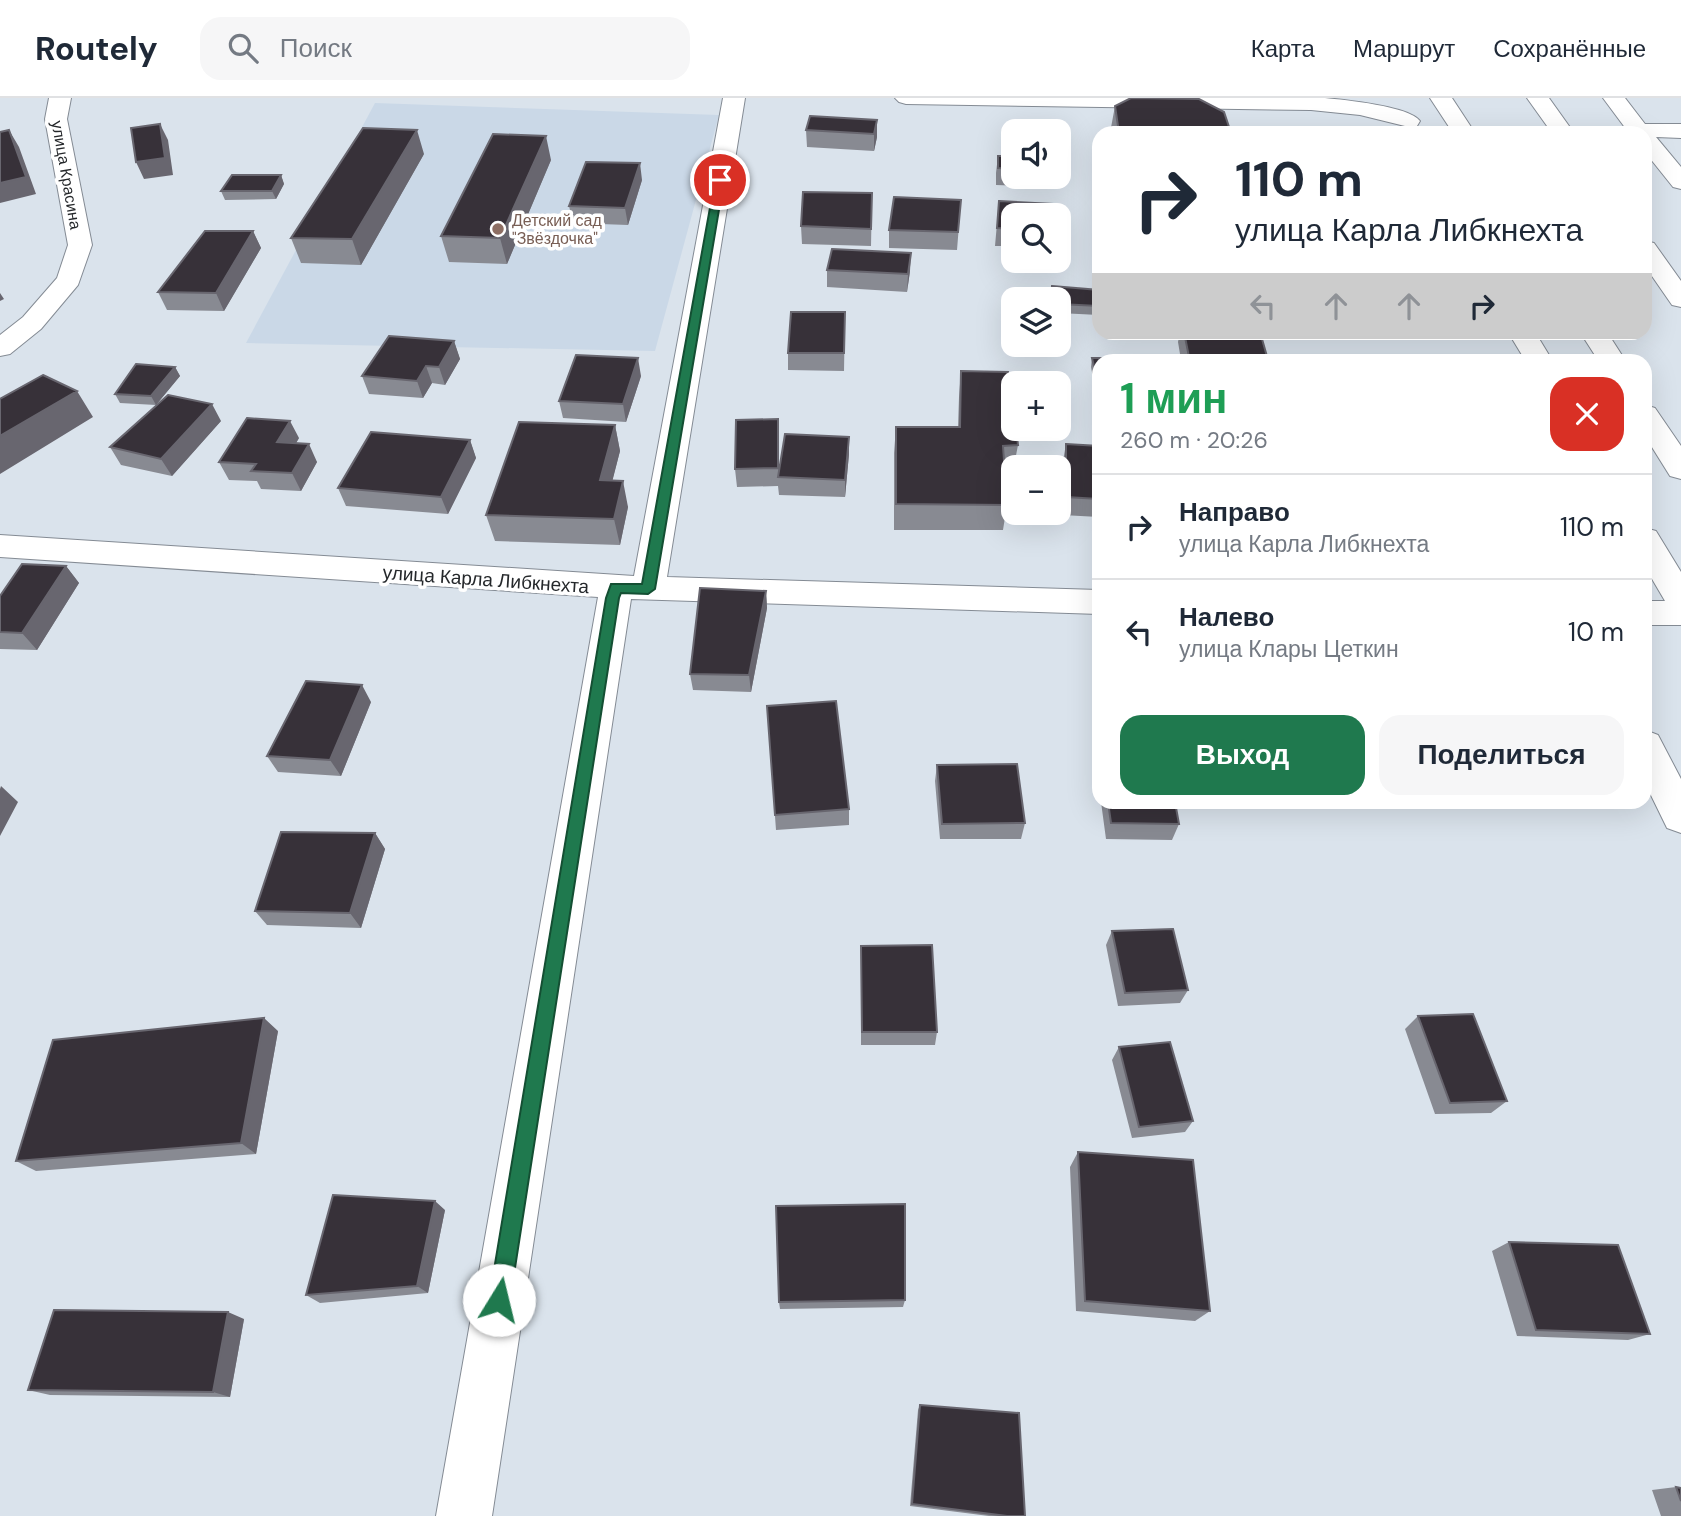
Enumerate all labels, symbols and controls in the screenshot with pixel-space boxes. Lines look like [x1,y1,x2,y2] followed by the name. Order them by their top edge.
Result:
[200,17,690,80] search box
[35,27,158,70] text: Routely
[224,29,262,67] icon: search
[280,31,352,65] text: Поиск
[1251,33,1315,64] text: Карта
[1353,33,1455,64] text: Маршрут
[1493,33,1646,64] text: Сохранённые
[47,119,86,231] street label: улица Красина
[1001,119,1071,525] map controls
[1001,119,1071,189] button: sound
[1235,147,1363,211] text: 110 m
[690,150,750,210] pin
[1120,154,1211,245] icon: right
[701,161,739,199] icon: arrive
[1001,203,1071,273] button: search
[1235,209,1583,251] text: улица Карла Либкнехта
[512,210,602,249] place label: Детский сад "Звёздочка"
[490,221,506,237] marker: Детский сад "Звёздочка"
[1001,287,1071,357] button: layers
[1244,287,1282,325] icon: left
[1317,287,1355,325] icon: ahead
[1390,287,1428,325] icon: ahead
[1463,287,1501,325] icon: right
[1001,371,1071,441] button: +
[1120,371,1227,426] text: 1 мин
[1550,377,1624,451] button: close
[1120,425,1268,455] text: 260 m · 20:26
[1001,455,1071,525] button: −
[1179,495,1290,529] text: Направо
[1120,508,1158,546] icon: right
[1560,510,1624,544] text: 110 m
[1179,529,1429,559] text: улица Карла Либкнехта
[382,560,590,599] street label: улица Карла Либкнехта
[1179,600,1274,634] text: Налево
[1120,613,1158,651] icon: left
[1568,615,1624,649] text: 10 m
[1179,634,1399,664] text: улица Клары Цеткин
[1120,715,1365,795] button: Выход
[1379,715,1624,795] button: Поделиться
[462,1263,536,1337] position arrow

